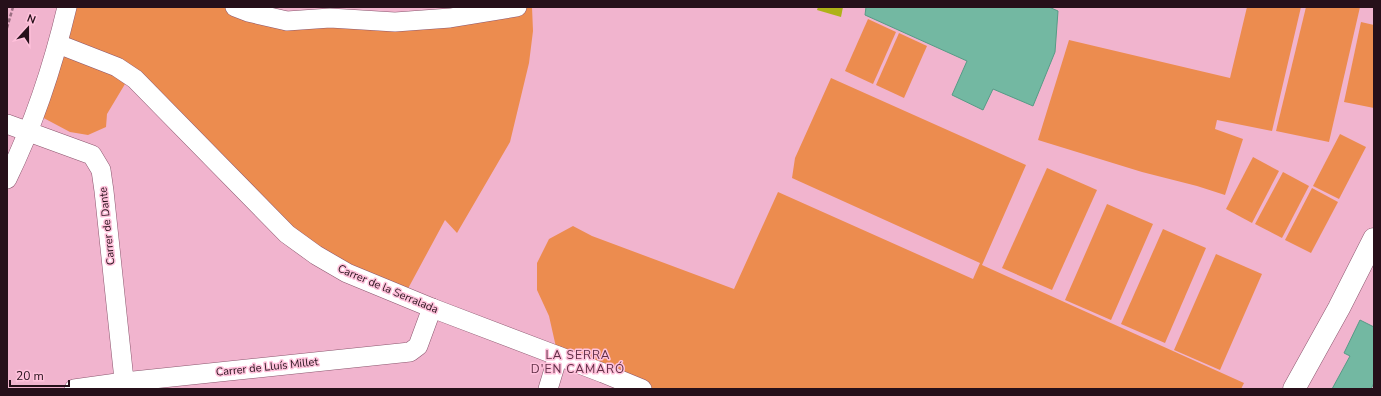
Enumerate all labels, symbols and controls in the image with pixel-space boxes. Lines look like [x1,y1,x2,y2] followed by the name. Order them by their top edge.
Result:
[8,8,48,48] north arrow
[25,11,38,28] text: N
[95,186,119,266] street label: Carrer de Dante
[335,261,441,317] street label: Carrer de la Serralada
[531,347,625,377] district label: LA SERRA D'EN CAMARÓ
[215,354,319,380] street label: Carrer de Lluís Millet
[10,362,69,388] scale bar
[16,368,44,384] text: 20 m

